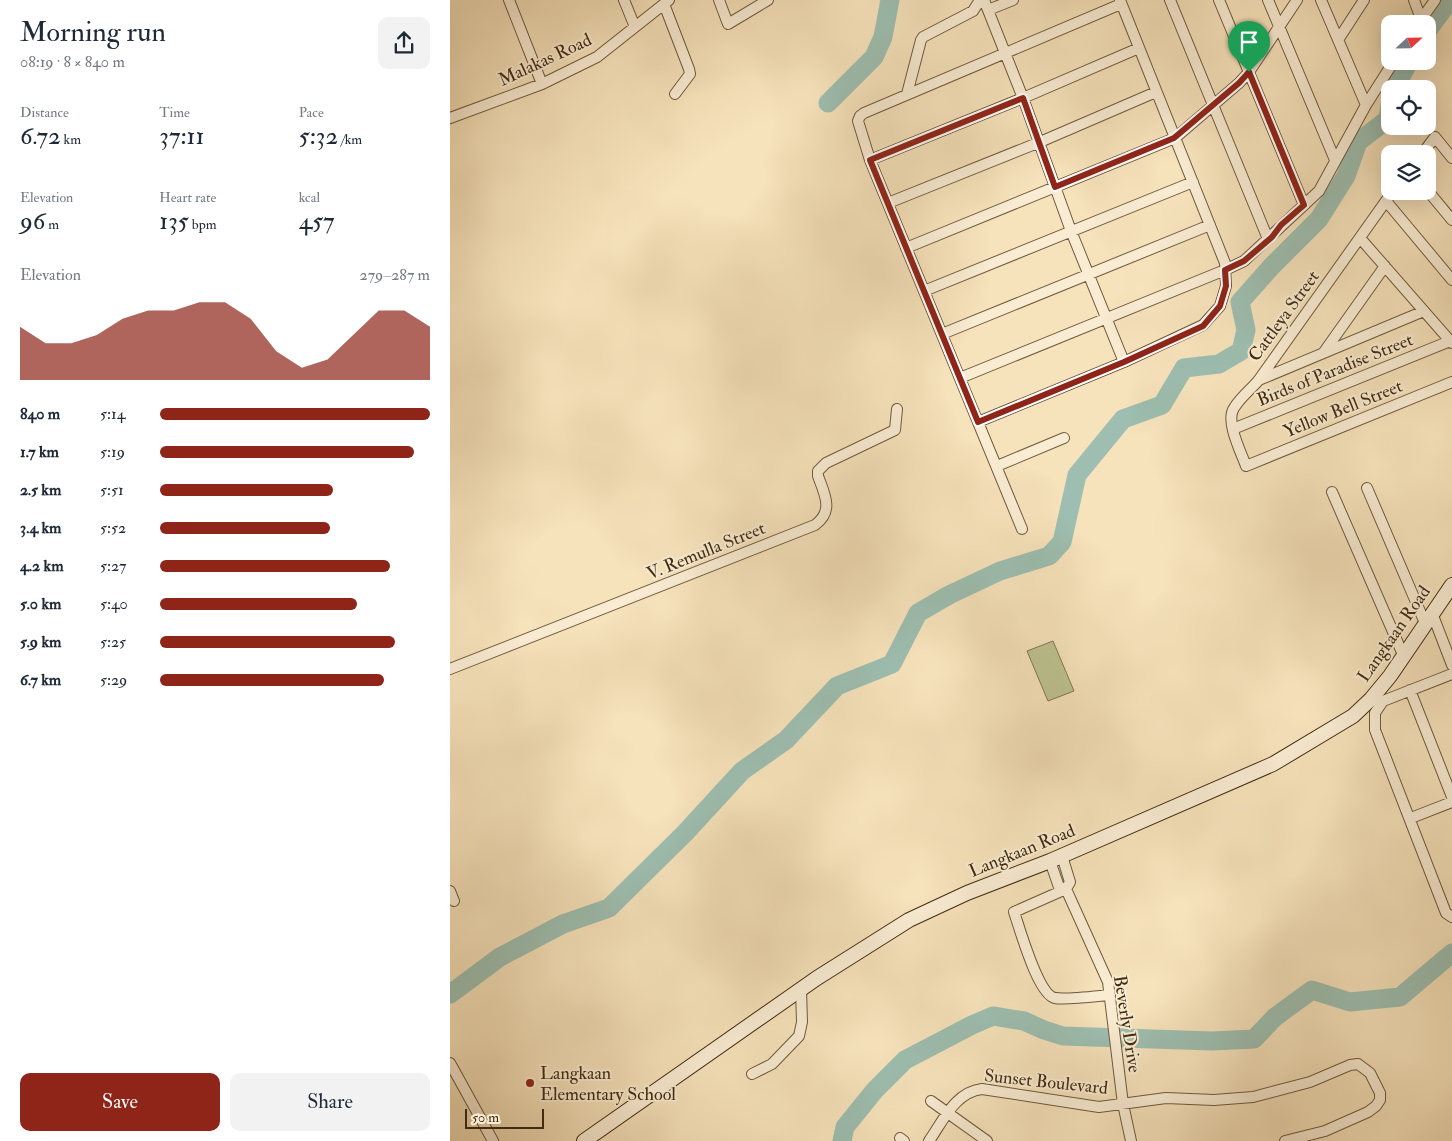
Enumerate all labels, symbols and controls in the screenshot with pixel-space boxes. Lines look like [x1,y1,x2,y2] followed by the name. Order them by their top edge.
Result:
[20,15,166,50] text: Morning run
[1381,15,1436,70] north arrow
[1381,15,1436,200] map controls
[378,17,430,69] button: share
[1228,21,1270,72] pin
[495,28,595,92] street label: Malakas Road
[1235,28,1263,56] icon: arrive
[20,52,125,72] text: 08:19 · 8 × 840 m
[1381,80,1436,135] button: locate
[20,104,69,121] text: Distance
[159,104,190,121] text: Time
[299,104,324,121] text: Pace
[20,121,61,152] text: 6.72
[159,121,204,152] text: 37:11
[299,121,338,152] text: 5:32
[61,131,81,148] text: km
[338,131,362,148] text: /km
[1381,145,1436,200] button: layers
[20,189,73,206] text: Elevation
[159,189,216,206] text: Heart rate
[299,189,320,206] text: kcal
[20,206,45,237] text: 96
[159,206,189,237] text: 135
[299,206,335,237] text: 457
[45,216,59,233] text: m
[189,216,217,233] text: bpm
[20,265,81,285] text: Elevation
[360,265,430,285] text: 279–287 m
[1243,266,1325,366] street label: Cattleya Street
[1254,328,1417,412] street label: Birds of Paradise Street
[1280,375,1406,443] street label: Yellow Bell Street
[20,404,60,424] text: 840 m
[100,404,125,424] text: 5:14
[20,442,59,462] text: 1.7 km
[100,442,125,462] text: 5:19
[20,480,61,500] text: 2.5 km
[100,480,124,500] text: 5:51
[643,517,769,585] street label: V. Remulla Street
[20,518,62,538] text: 3.4 km
[100,518,126,538] text: 5:52
[20,556,64,576] text: 4.2 km
[100,556,126,576] text: 5:27
[1352,581,1436,687] street label: Langkaan Road
[20,594,61,614] text: 5.0 km
[100,594,128,614] text: 5:40
[20,632,61,652] text: 5.9 km
[100,632,126,652] text: 5:25
[20,670,61,690] text: 6.7 km
[100,670,127,690] text: 5:29
[966,819,1079,883] street label: Langkaan Road
[1108,974,1146,1075] street label: Beverly Drive
[540,1062,676,1106] place label: Langkaan Elementary School
[983,1064,1109,1100] street label: Sunset Boulevard
[20,1073,220,1131] button: Save
[230,1073,430,1131] button: Share
[524,1077,536,1089] marker: Langkaan Elementary School
[465,1106,544,1129] scale bar
[472,1109,499,1126] text: 50 m

